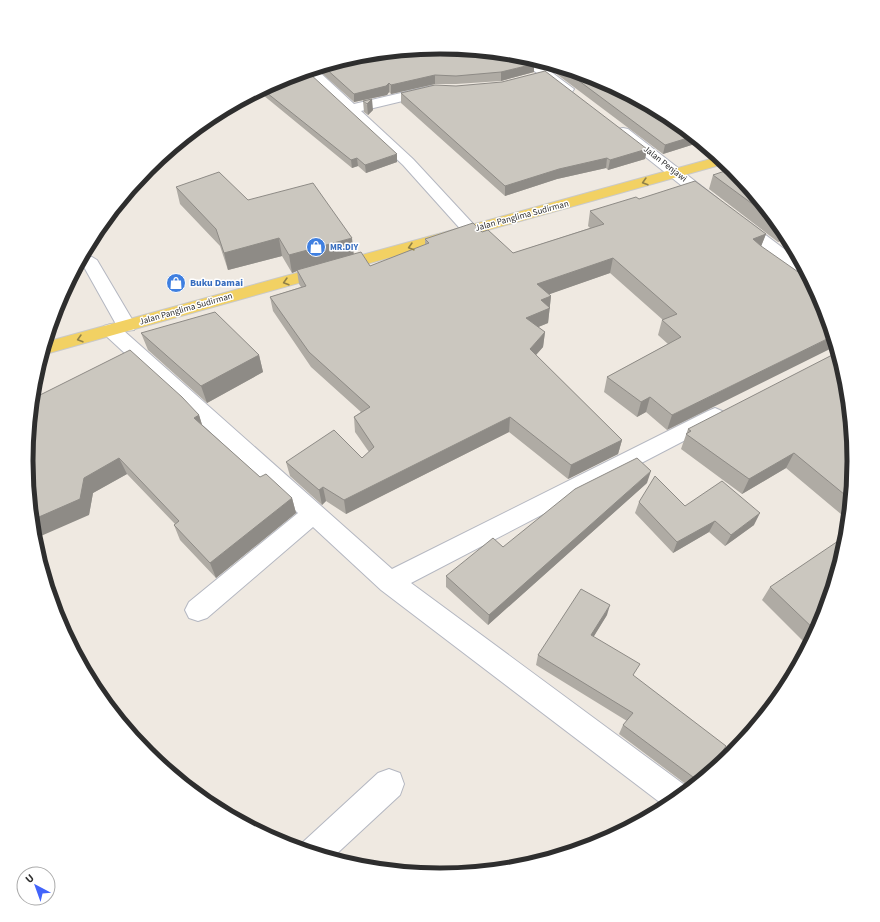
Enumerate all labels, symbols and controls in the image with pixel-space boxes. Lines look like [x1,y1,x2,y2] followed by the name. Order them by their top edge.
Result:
[640,143,690,185] street label: Jalan Penjawi
[641,177,648,186] one-way arrow
[474,197,570,235] street label: Jalan Panglima Sudirman
[305,236,327,258] shop icon: MR.DIY
[330,241,358,254] place label: MR.DIY
[408,242,415,251] one-way arrow
[165,272,187,294] shop icon: Buku Damai
[190,276,243,290] place label: Buku Damai
[283,277,289,285] one-way arrow
[138,289,234,329] street label: Jalan Panglima Sudirman
[77,334,84,343] one-way arrow
[16,866,56,906] north arrow
[22,871,37,887] text: U

